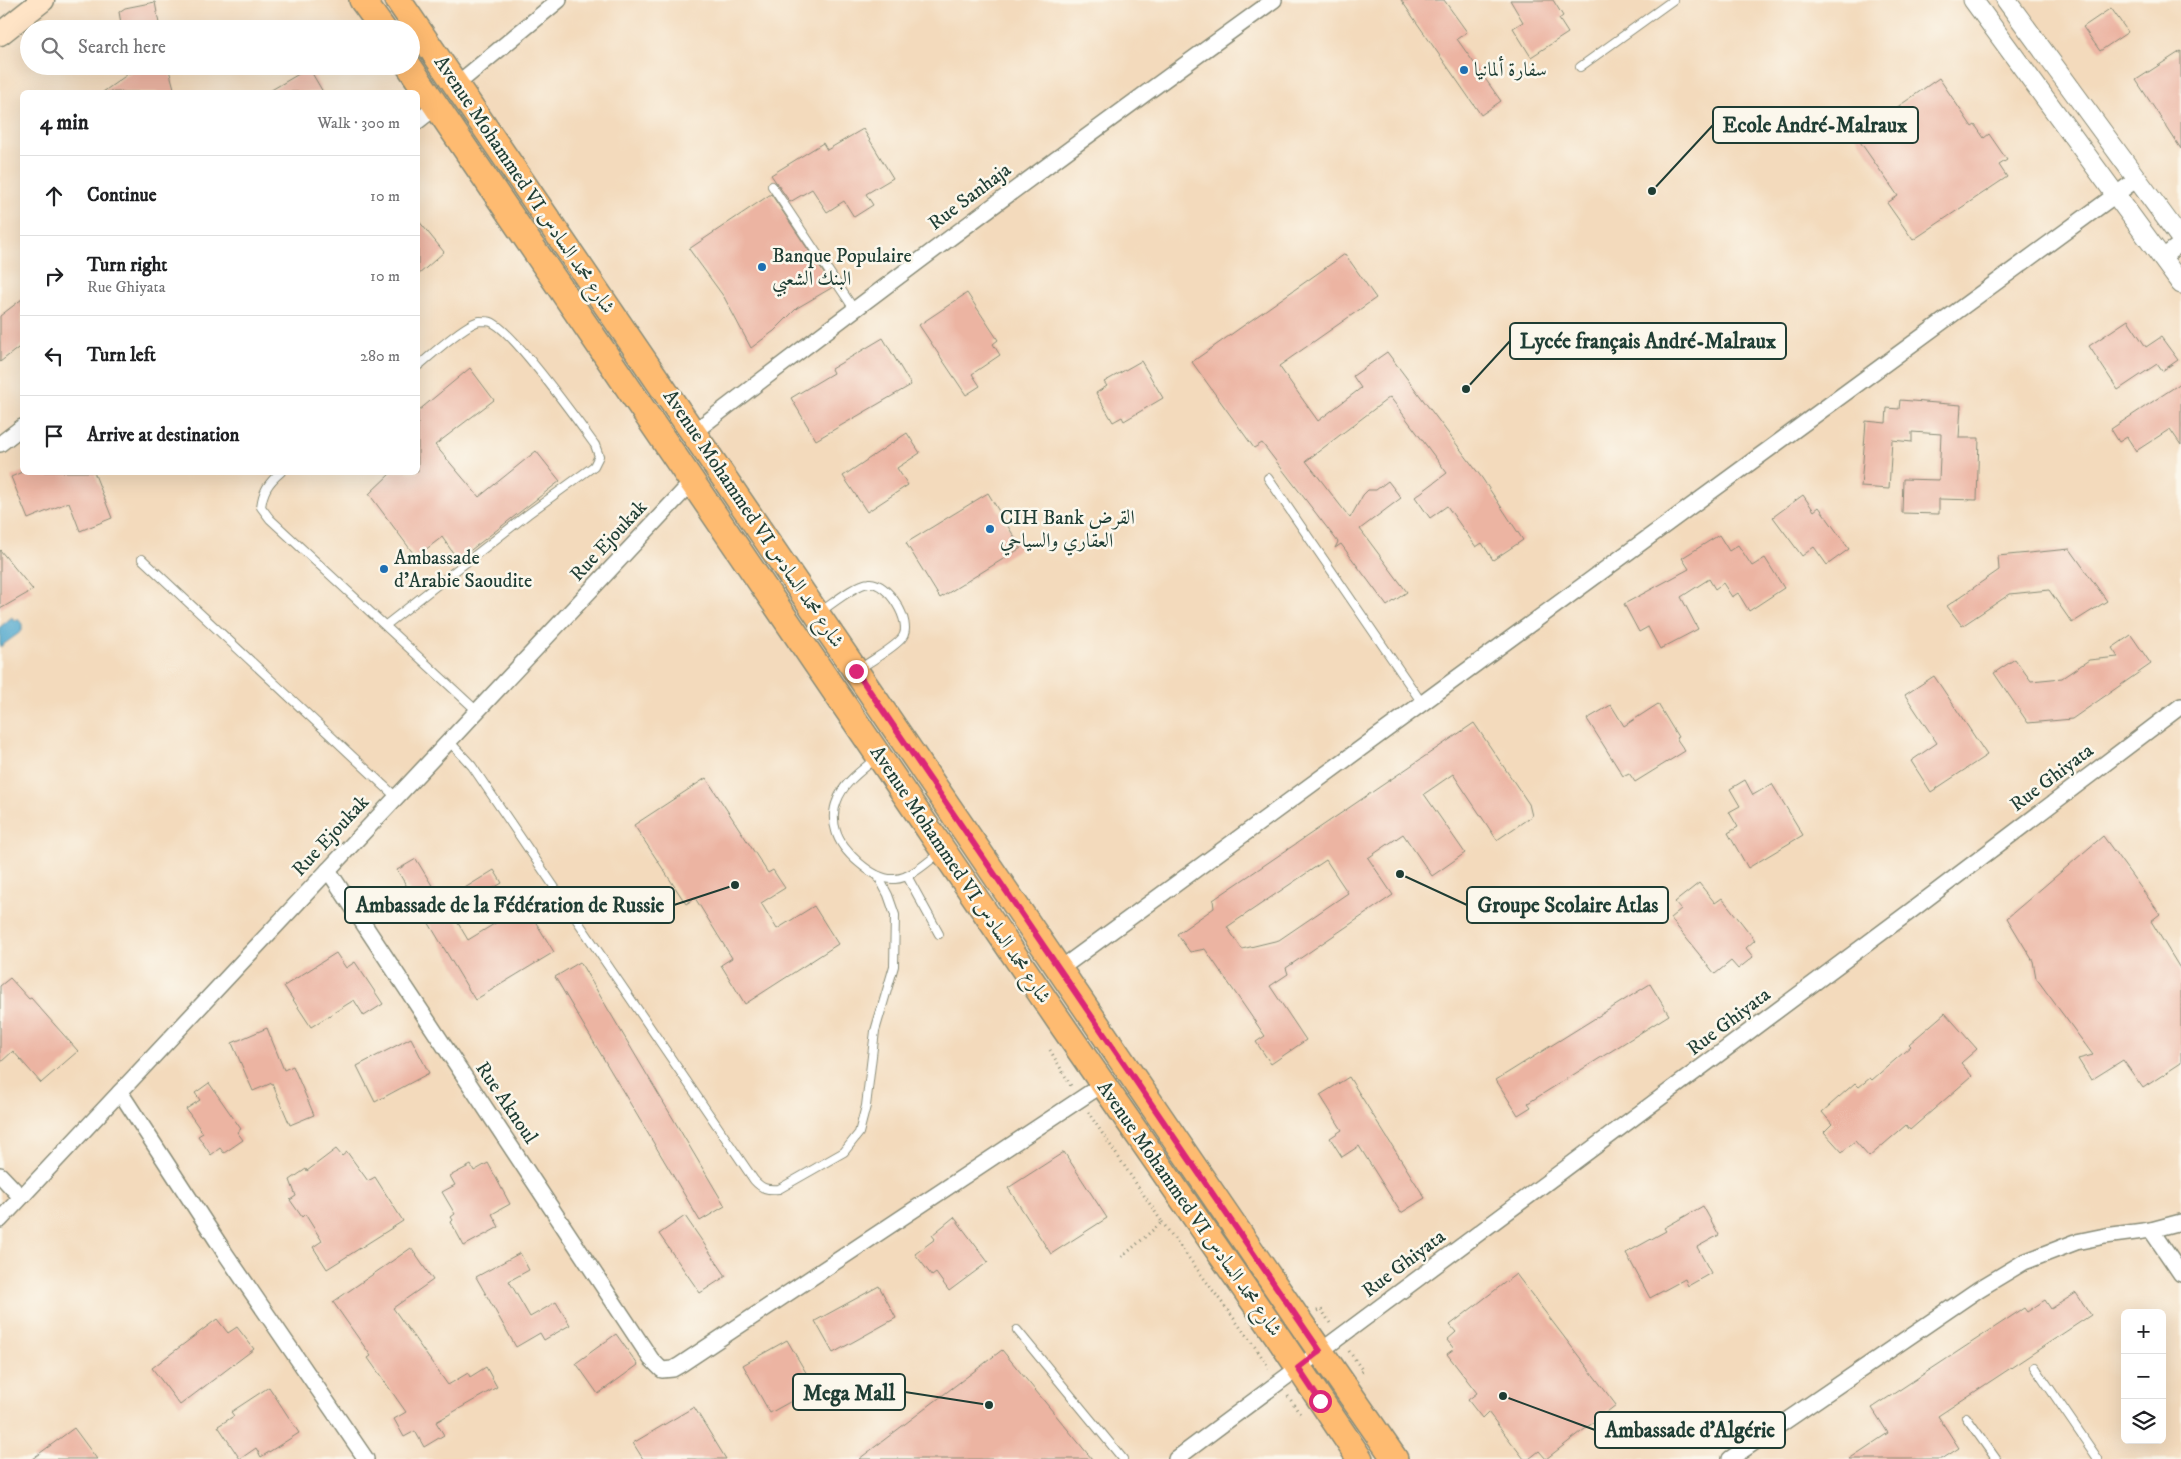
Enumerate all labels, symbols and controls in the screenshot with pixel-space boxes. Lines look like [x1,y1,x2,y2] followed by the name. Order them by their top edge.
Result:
[20,20,420,75] search box
[38,34,66,62] icon: search
[78,36,166,59] text: Search here
[425,51,620,321] street label: Avenue Mohammed VI شارع محمد السادس
[1474,55,1547,83] place label: سفارة ألمانيا
[1458,64,1470,76] marker: سفارة ألمانيا
[1713,107,1918,143] callout: Ecole André-Malraux
[40,110,89,136] text: 4 min
[317,113,400,133] text: Walk · 300 m
[1723,113,1908,139] text: Ecole André-Malraux
[924,157,1017,236] street label: Rue Sanhaja
[40,182,68,210] icon: ahead
[87,184,157,207] text: Continue
[370,186,400,206] text: 10 m
[772,244,912,297] place label: Banque Populaire البنك الشعبي
[87,254,167,277] text: Turn right
[756,261,768,273] marker: Banque Populaire البنك الشعبي
[40,262,68,290] icon: right
[370,266,400,286] text: 10 m
[87,277,165,297] text: Rue Ghiyata
[1510,323,1786,359] callout: Lycée français André-Malraux
[1520,329,1777,355] text: Lycée français André-Malraux
[40,342,68,370] icon: left
[87,344,156,367] text: Turn left
[360,346,400,366] text: 280 m
[654,385,849,655] street label: Avenue Mohammed VI شارع محمد السادس
[40,422,68,450] icon: arrive
[87,424,239,447] text: Arrive at destination
[565,495,653,587] street label: Rue Ejoukak
[1000,506,1135,556] place label: CIH Bank القرض العقاري والسياحي
[984,523,996,535] marker: CIH Bank القرض العقاري والسياحي
[394,546,532,594] place label: Ambassade d'Arabie Saoudite
[378,563,390,575] marker: Ambassade d'Arabie Saoudite
[845,660,868,683] route end
[2005,738,2099,817] street label: Rue Ghiyata
[861,741,1056,1011] street label: Avenue Mohammed VI شارع محمد السادس
[287,790,375,882] street label: Rue Ejoukak
[345,887,674,923] callout: Ambassade de la Fédération de Russie
[1467,887,1668,923] callout: Groupe Scolaire Atlas
[355,893,665,919] text: Ambassade de la Fédération de Russie
[1478,893,1658,919] text: Groupe Scolaire Atlas
[1682,982,1776,1061] street label: Rue Ghiyata
[469,1057,543,1149] street label: Rue Aknoul
[1088,1076,1287,1344] street label: Avenue Mohammed VI شارع محمد السادس
[1357,1224,1451,1303] street label: Rue Ghiyata
[2121,1309,2166,1444] map controls
[2121,1309,2166,1354] button: +
[2121,1354,2166,1399] button: −
[793,1374,905,1410] callout: Mega Mall
[803,1381,896,1407] text: Mega Mall
[1309,1390,1332,1413] route start
[2121,1399,2166,1444] button: layers
[1595,1412,1785,1448] callout: Ambassade d'Algérie
[1604,1418,1775,1444] text: Ambassade d'Algérie

